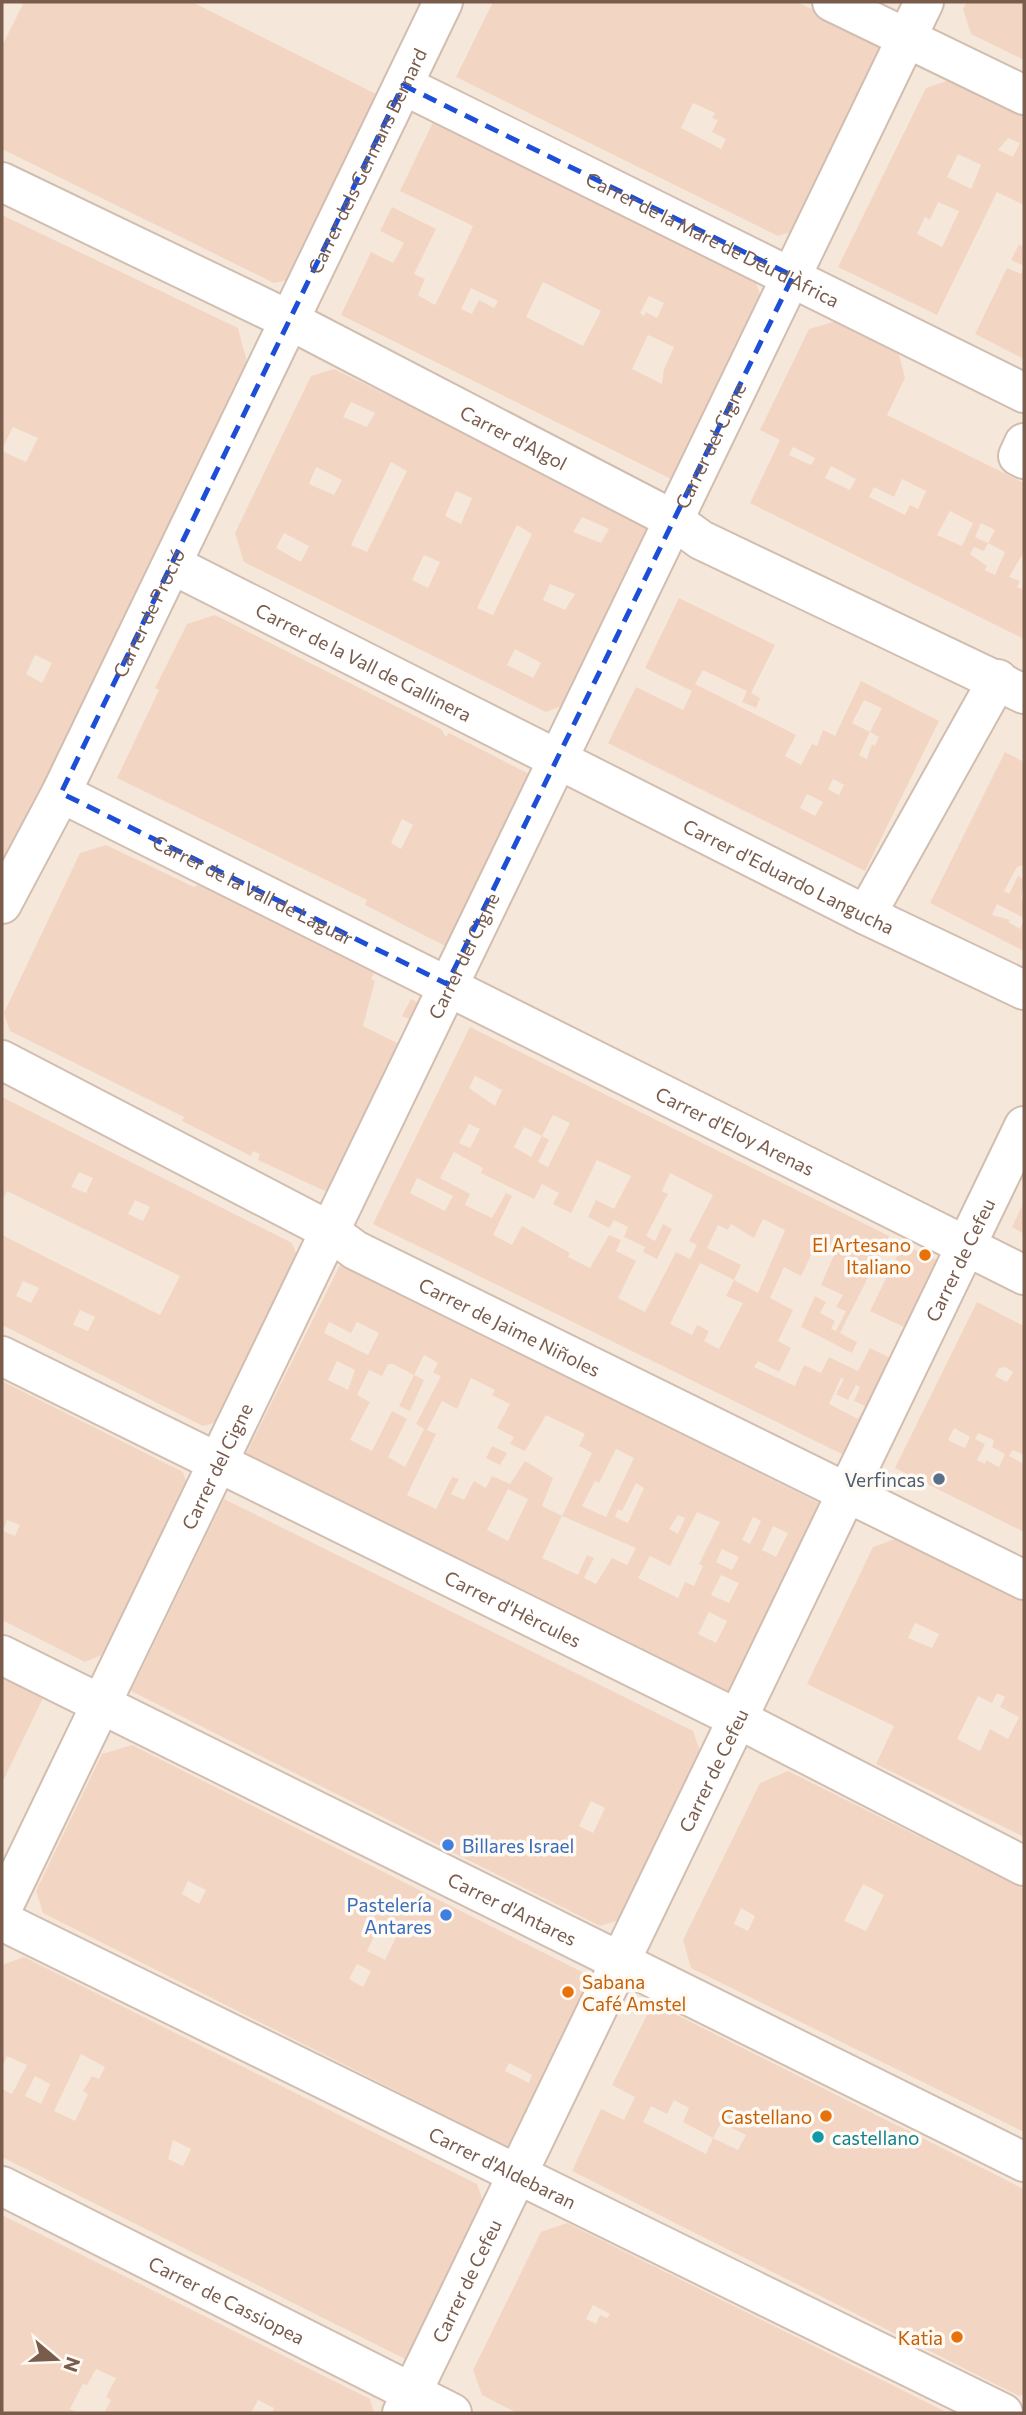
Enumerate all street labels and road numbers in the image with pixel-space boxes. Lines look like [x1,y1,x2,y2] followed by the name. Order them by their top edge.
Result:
[302,44,431,277] street label: Carrer dels Germans Bernard
[583,166,843,311] street label: Carrer de la Mare de Déu d'Àfrica
[669,378,750,512] street label: Carrer del Cigne
[457,400,571,474] street label: Carrer d'Algol
[107,545,189,681] street label: Carrer de Proció
[252,597,476,726] street label: Carrer de la Vall de Gallinera
[680,813,898,938] street label: Carrer d'Eduardo Langucha
[149,829,358,949] street label: Carrer de la Vall de Laguar
[423,889,503,1023] street label: Carrer del Cigne
[652,1081,818,1180] street label: Carrer d'Eloy Arenas
[920,1194,999,1325] street label: Carrer de Cefeu
[415,1272,604,1381] street label: Carrer de Jaime Niñoles
[176,1399,256,1533] street label: Carrer del Cigne
[441,1565,585,1651] street label: Carrer d'Hèrcules
[673,1705,752,1836] street label: Carrer de Cefeu
[445,1867,581,1950] street label: Carrer d'Antares
[425,2121,580,2213] street label: Carrer d'Aldebaran
[426,2215,506,2346] street label: Carrer de Cefeu
[145,2251,309,2348] street label: Carrer de Cassiopea

